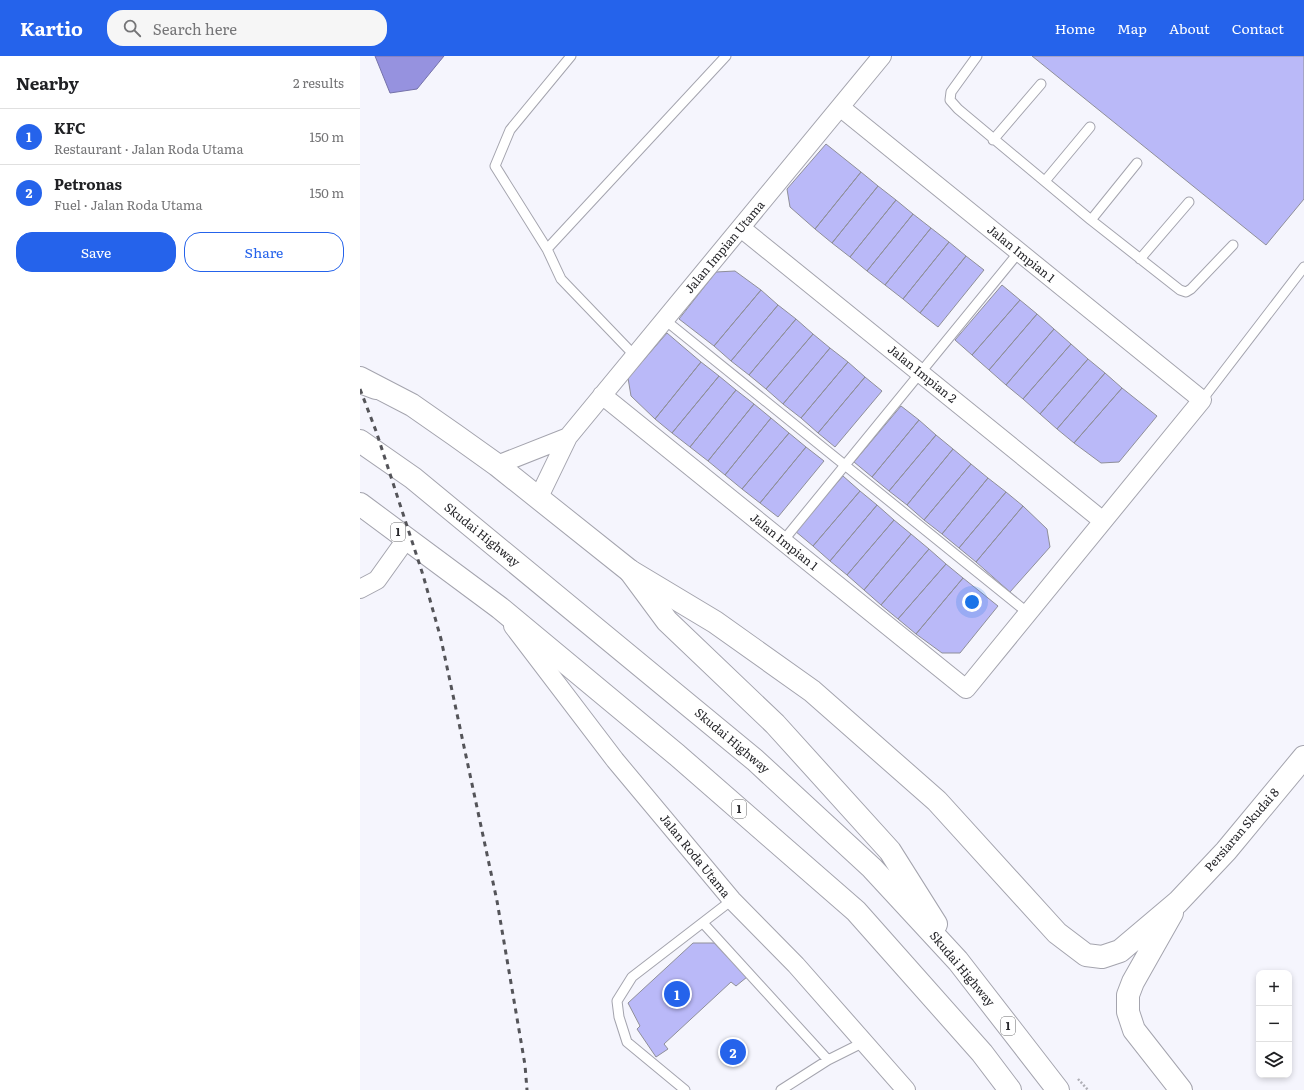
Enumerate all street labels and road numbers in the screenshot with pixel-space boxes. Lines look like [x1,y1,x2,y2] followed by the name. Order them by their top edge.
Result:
[680,196,769,297] street label: Jalan Impian Utama
[984,220,1060,286] street label: Jalan Impian 1
[884,340,961,407] street label: Jalan Impian 2
[441,498,525,571] street label: Skudai Highway
[747,508,823,574] street label: Jalan Impian 1
[391,523,405,541] road number: 1
[691,703,774,777] street label: Skudai Highway
[1200,783,1283,875] street label: Persiaran Skudai 8
[732,800,746,818] road number: 1
[656,810,736,902] street label: Jalan Roda Utama
[926,927,1000,1010] street label: Skudai Highway
[1001,1017,1015,1035] road number: 1

